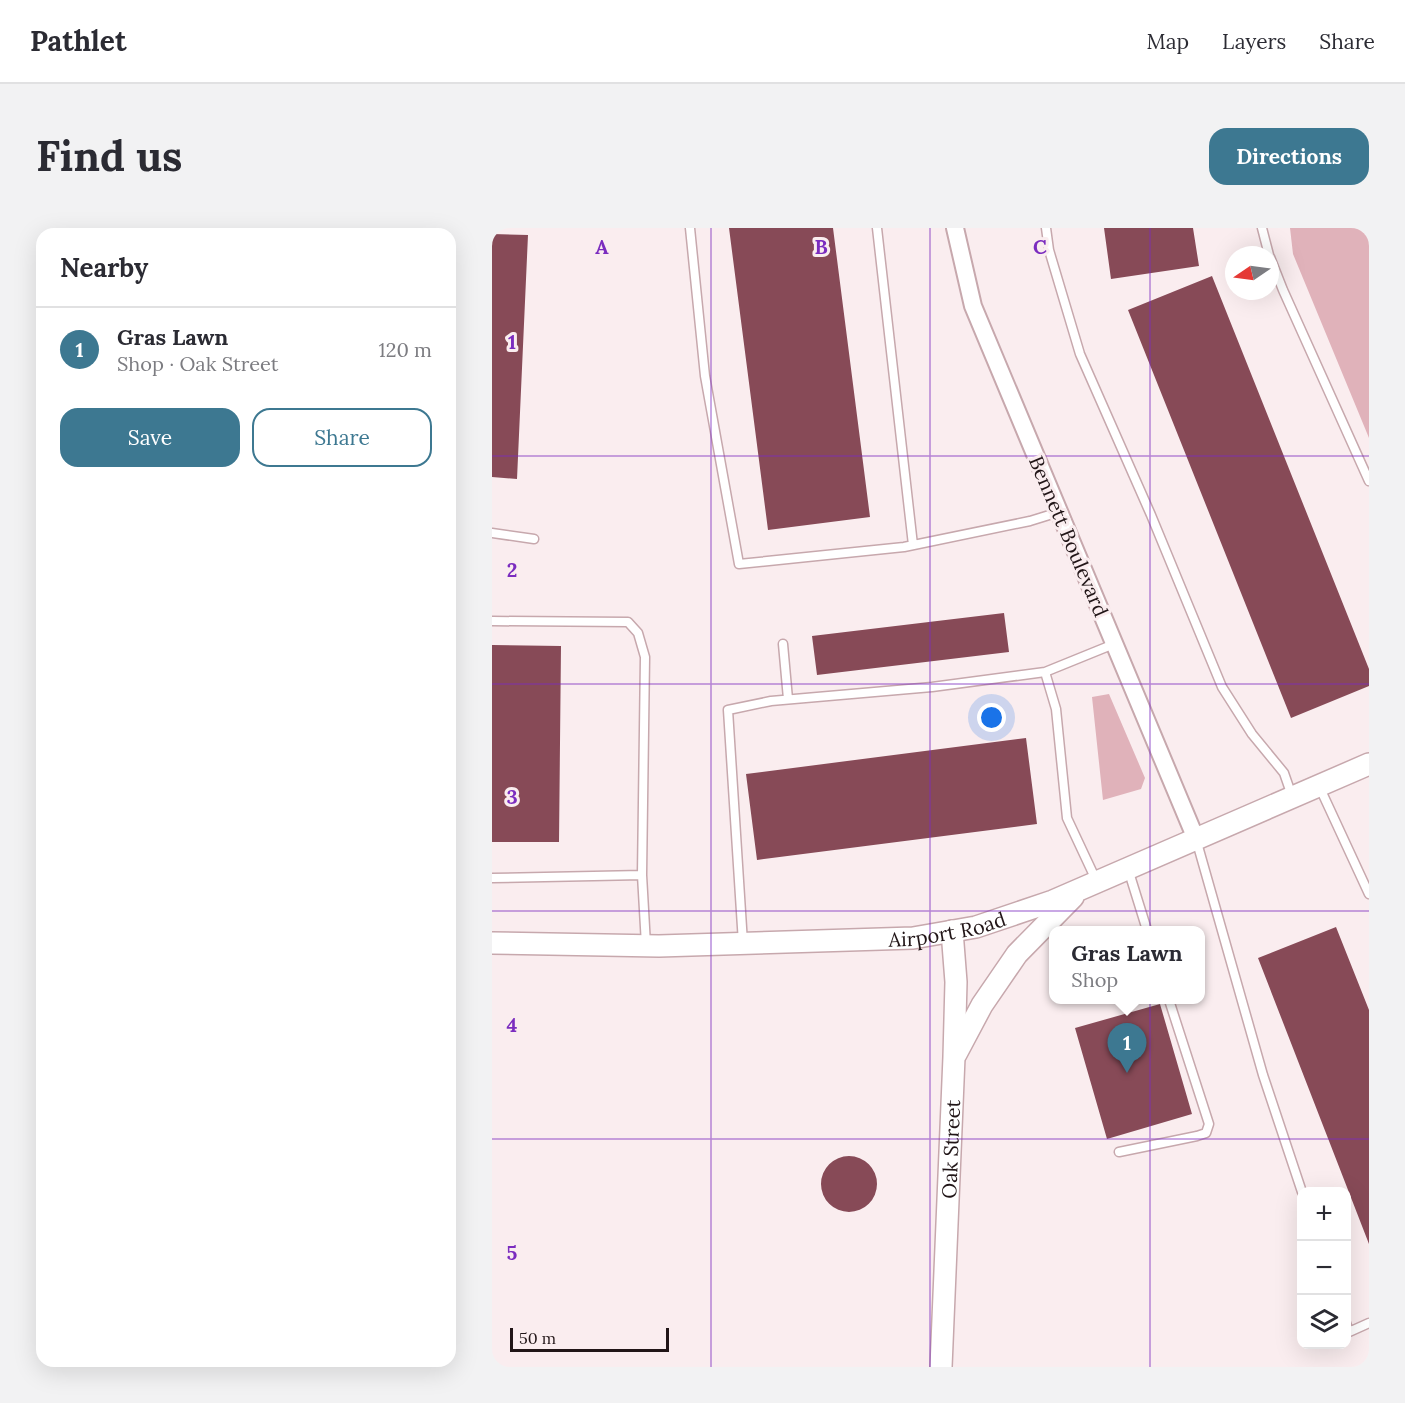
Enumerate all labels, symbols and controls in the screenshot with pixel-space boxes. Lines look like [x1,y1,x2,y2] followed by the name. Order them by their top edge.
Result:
[30,23,127,59] text: Pathlet
[1146,28,1189,55] text: Map
[1222,28,1286,55] text: Layers
[1319,28,1375,55] text: Share
[1209,128,1369,185] button: Directions
[36,129,182,183] text: Find us
[595,234,609,259] text: A
[814,234,828,259] text: B
[1033,234,1047,259] text: C
[1225,246,1279,300] north arrow
[60,251,148,284] text: Nearby
[117,323,228,351] text: Gras Lawn
[508,329,516,354] text: 1
[75,337,84,362] text: 1
[378,337,432,362] text: 120 m
[117,351,278,376] text: Shop · Oak Street
[60,408,240,467] button: Save
[252,408,432,467] button: Share
[1024,452,1114,620] street label: Bennett Boulevard
[507,557,517,582] text: 2
[977,703,1006,732] your location
[506,784,518,809] text: 3
[887,905,1009,951] street label: Airport Road
[1049,926,1205,1004] popup
[1071,939,1183,967] text: Gras Lawn
[1071,967,1118,992] text: Shop
[507,1012,518,1037] text: 4
[1108,1024,1146,1073] pin: 1
[936,1099,965,1199] street label: Oak Street
[1297,1187,1351,1349] map controls
[1297,1187,1351,1241] button: +
[507,1240,518,1265] text: 5
[1297,1241,1351,1295] button: −
[1297,1295,1351,1349] button: layers
[510,1325,669,1352] scale bar
[519,1328,556,1348] text: 50 m

